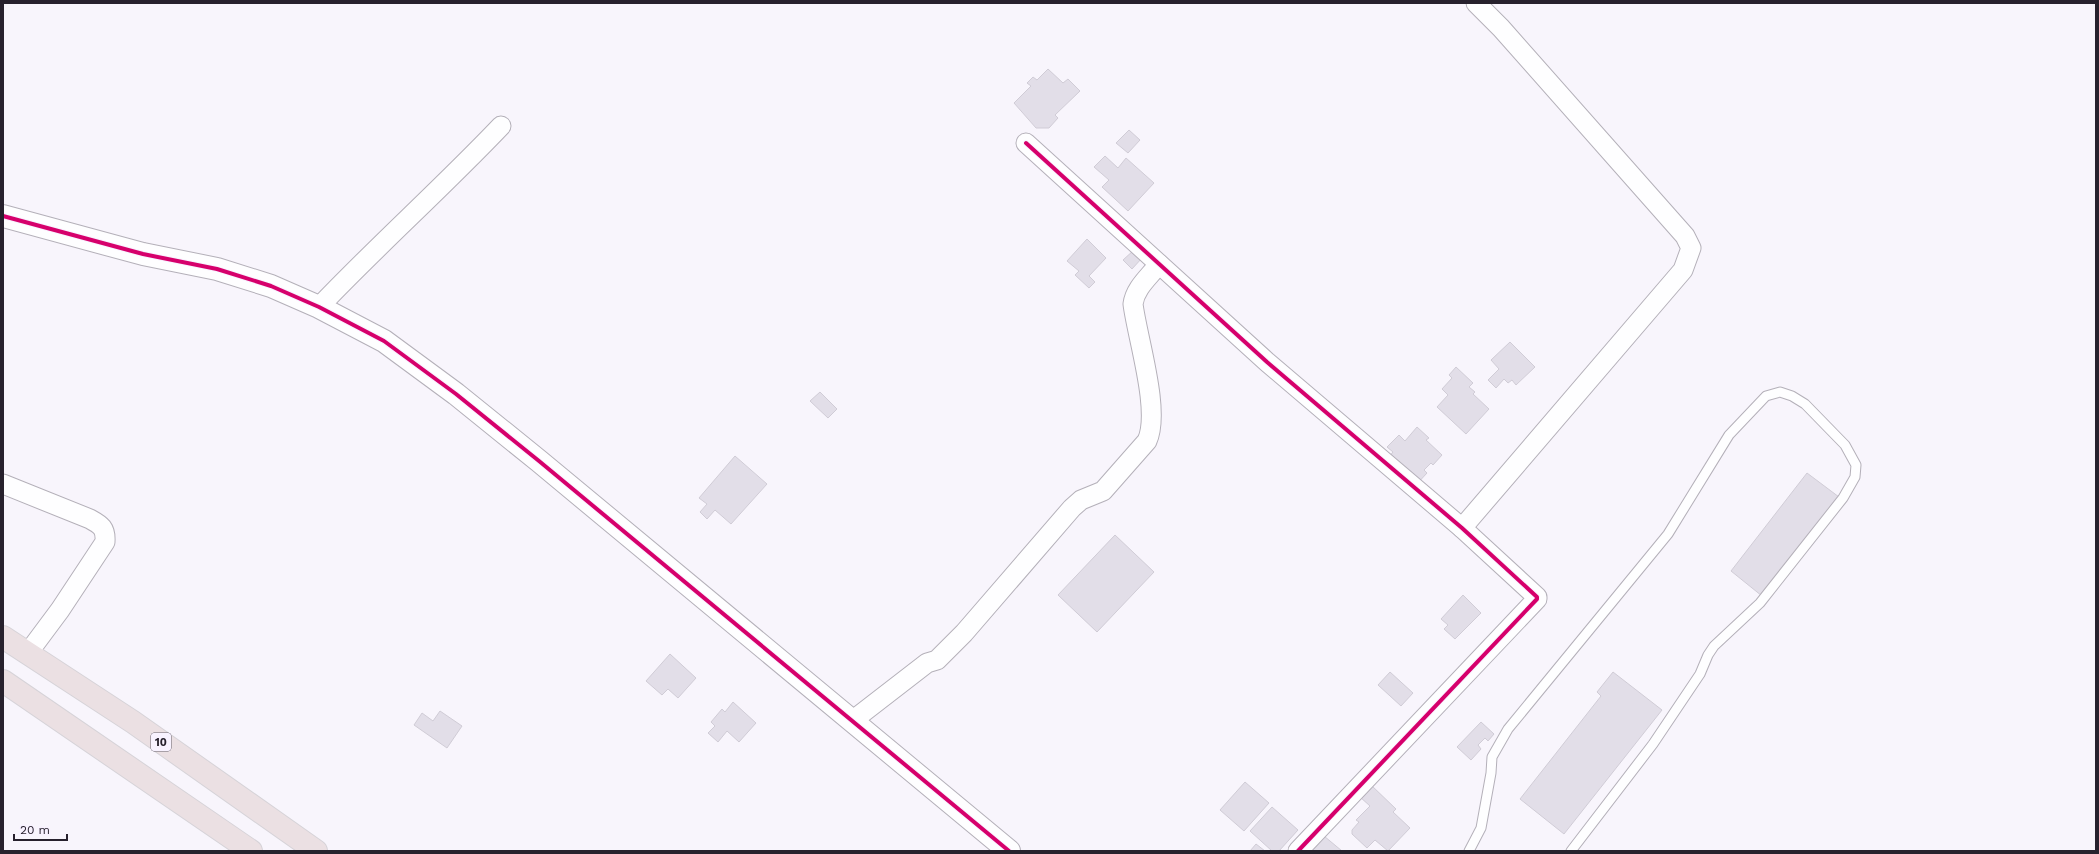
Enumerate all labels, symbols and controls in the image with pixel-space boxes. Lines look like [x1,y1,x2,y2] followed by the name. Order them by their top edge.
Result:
[151,733,171,751] road number: 10
[14,816,67,842] scale bar
[20,823,50,837] text: 20 m

